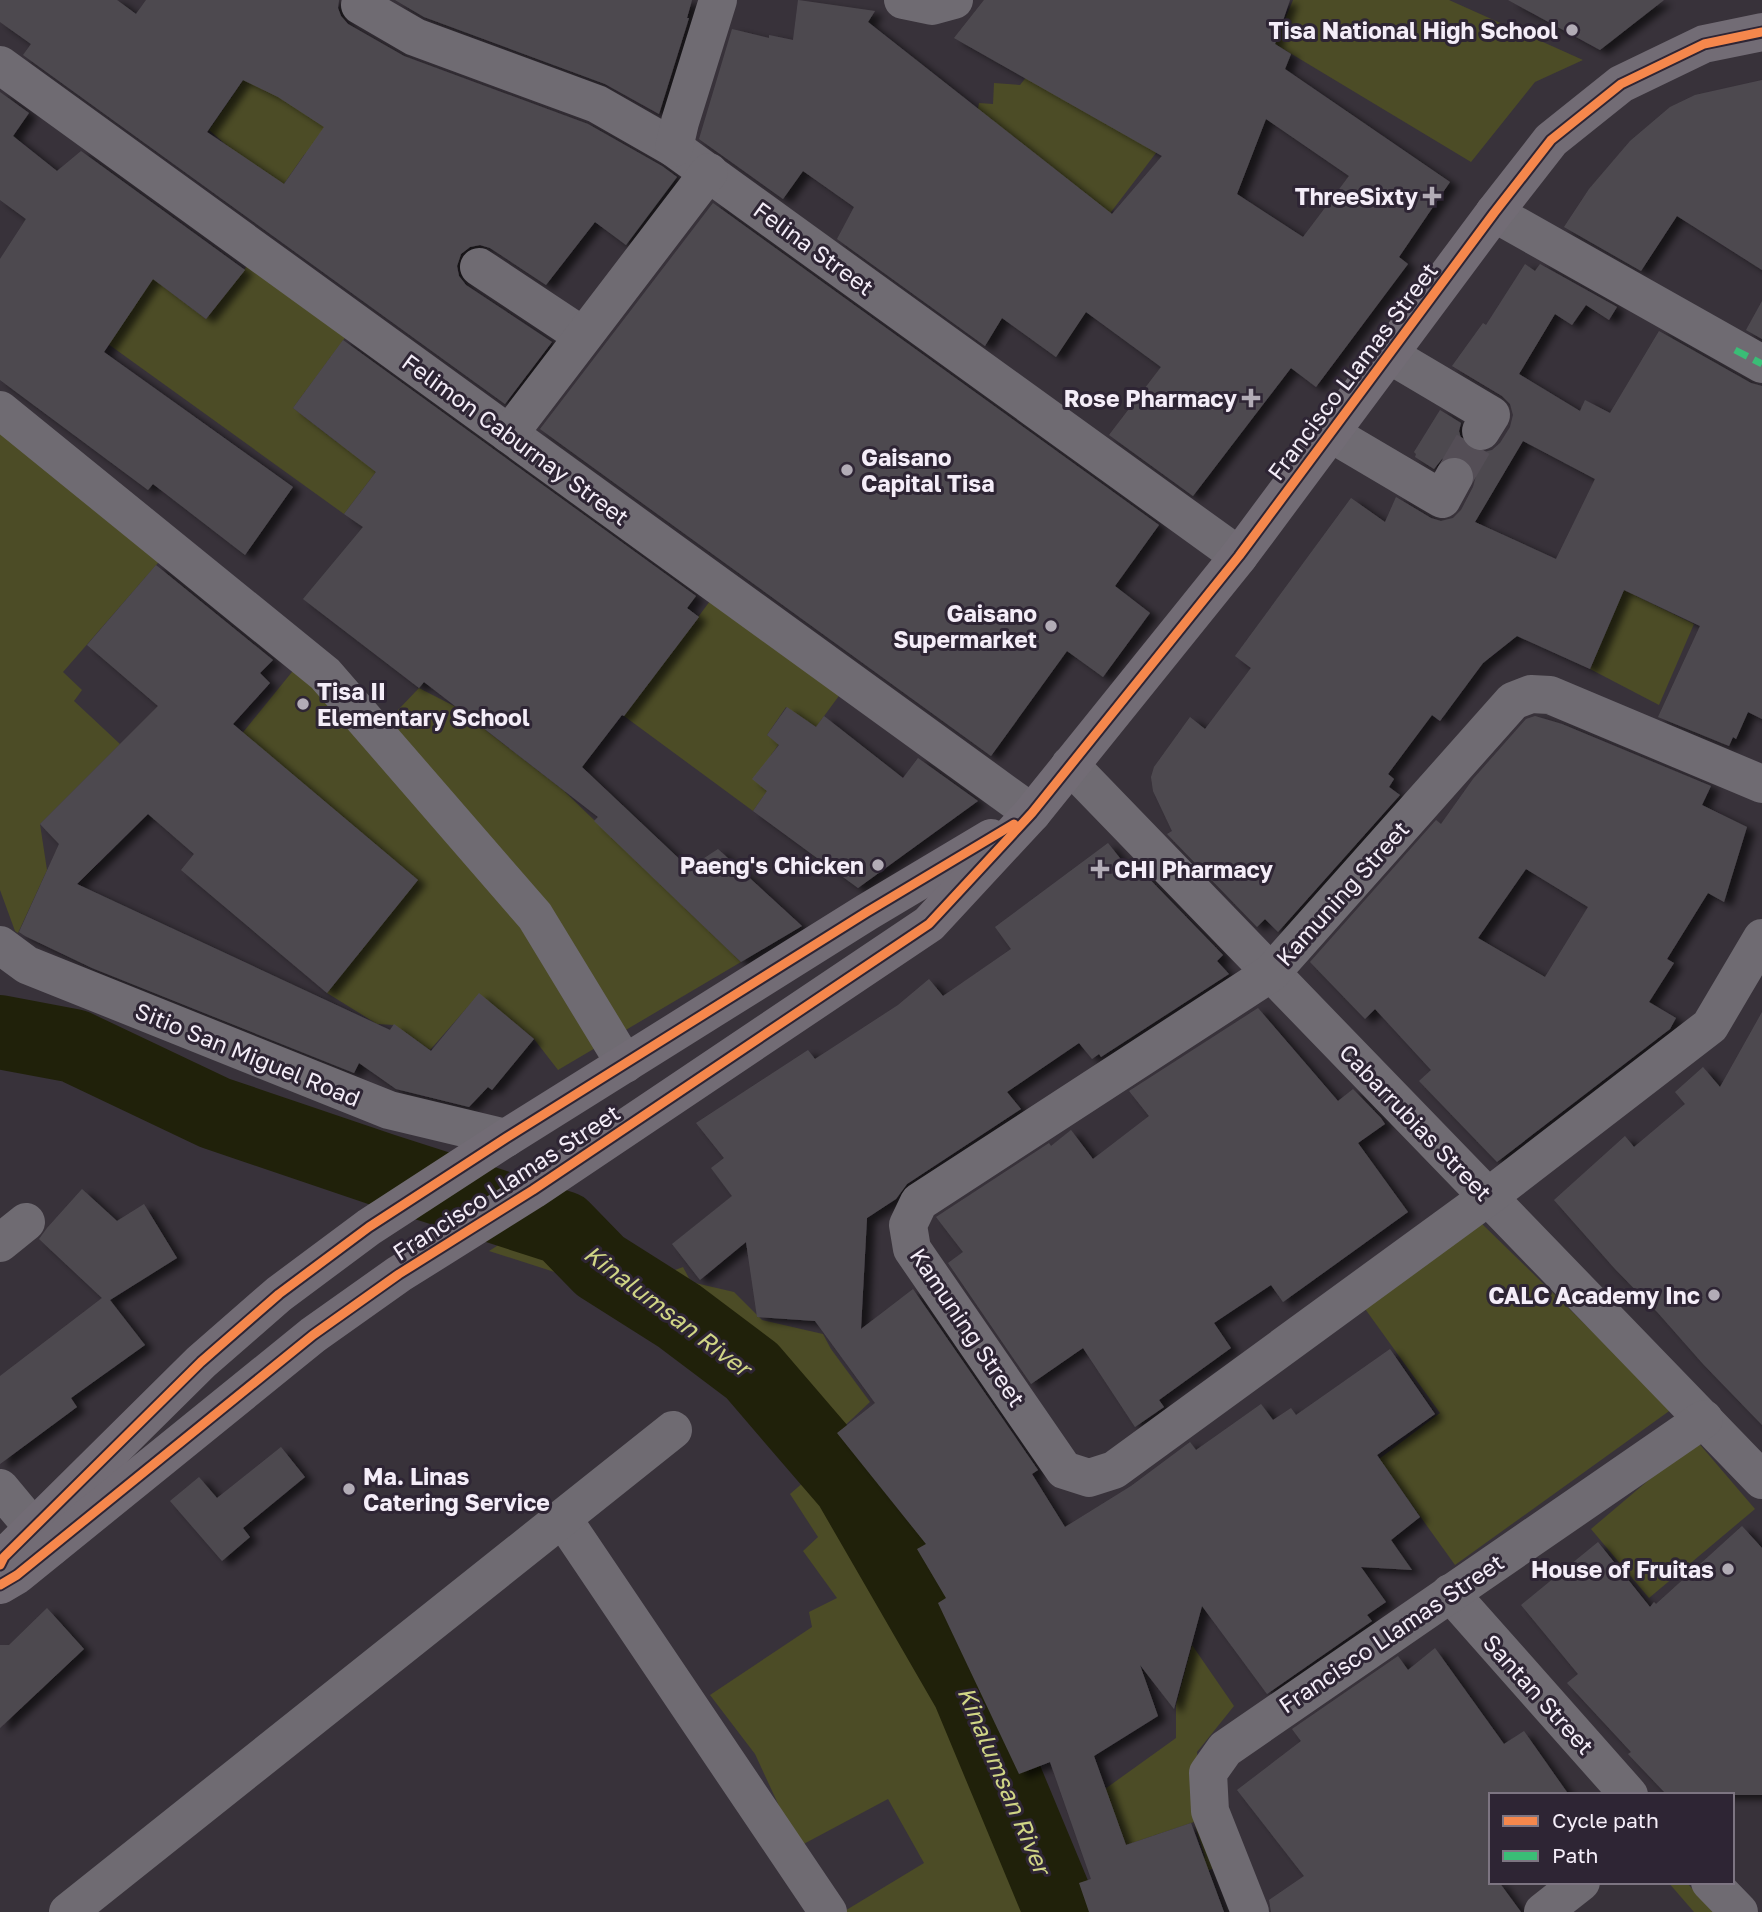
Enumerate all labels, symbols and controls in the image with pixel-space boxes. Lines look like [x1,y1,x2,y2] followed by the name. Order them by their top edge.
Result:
[1268,16,1558,44] place label: Tisa National High School
[1564,22,1580,38] marker: Tisa National High School
[1295,182,1418,210] place label: ThreeSixty
[1424,188,1440,204] marker: ThreeSixty
[749,195,879,301] street label: Felina Street
[1261,257,1443,485] street label: Francisco Llamas Street
[397,347,635,531] street label: Felimon Caburnay Street
[1064,384,1237,412] place label: Rose Pharmacy
[1243,390,1259,406] marker: Rose Pharmacy
[861,443,995,497] place label: Gaisano Capital Tisa
[839,462,855,478] marker: Gaisano Capital Tisa
[893,599,1037,653] place label: Gaisano Supermarket
[1043,618,1059,634] marker: Gaisano Supermarket
[317,677,530,731] place label: Tisa II Elementary School
[295,696,311,712] marker: Tisa II Elementary School
[1270,815,1414,971] street label: Kamuning Street
[680,851,864,879] place label: Paeng's Chicken
[1114,855,1273,883] place label: CHI Pharmacy
[870,857,886,873] marker: Paeng's Chicken
[1092,861,1108,877] marker: CHI Pharmacy
[131,996,365,1112] street label: Sitio San Miguel Road
[1334,1038,1498,1206] street label: Cabarrubias Street
[387,1098,625,1266] street label: Francisco Llamas Street
[579,1238,760,1384] water label: Kinalumsan River
[905,1242,1031,1412] street label: Kamuning Street
[1488,1281,1700,1309] place label: CALC Academy Inc
[1706,1287,1722,1303] marker: CALC Academy Inc
[363,1462,550,1516] place label: Ma. Linas Catering Service
[341,1481,357,1497] marker: Ma. Linas Catering Service
[1273,1547,1509,1719] street label: Francisco Llamas Street
[1531,1555,1714,1583] place label: House of Fruitas
[1720,1561,1736,1577] marker: House of Fruitas
[1478,1628,1600,1760] street label: Santan Street
[952,1682,1059,1881] water label: Kinalumsan River
[1489,1793,1734,1884] legend
[1552,1807,1659,1833] text: Cycle path
[1552,1842,1599,1868] text: Path

